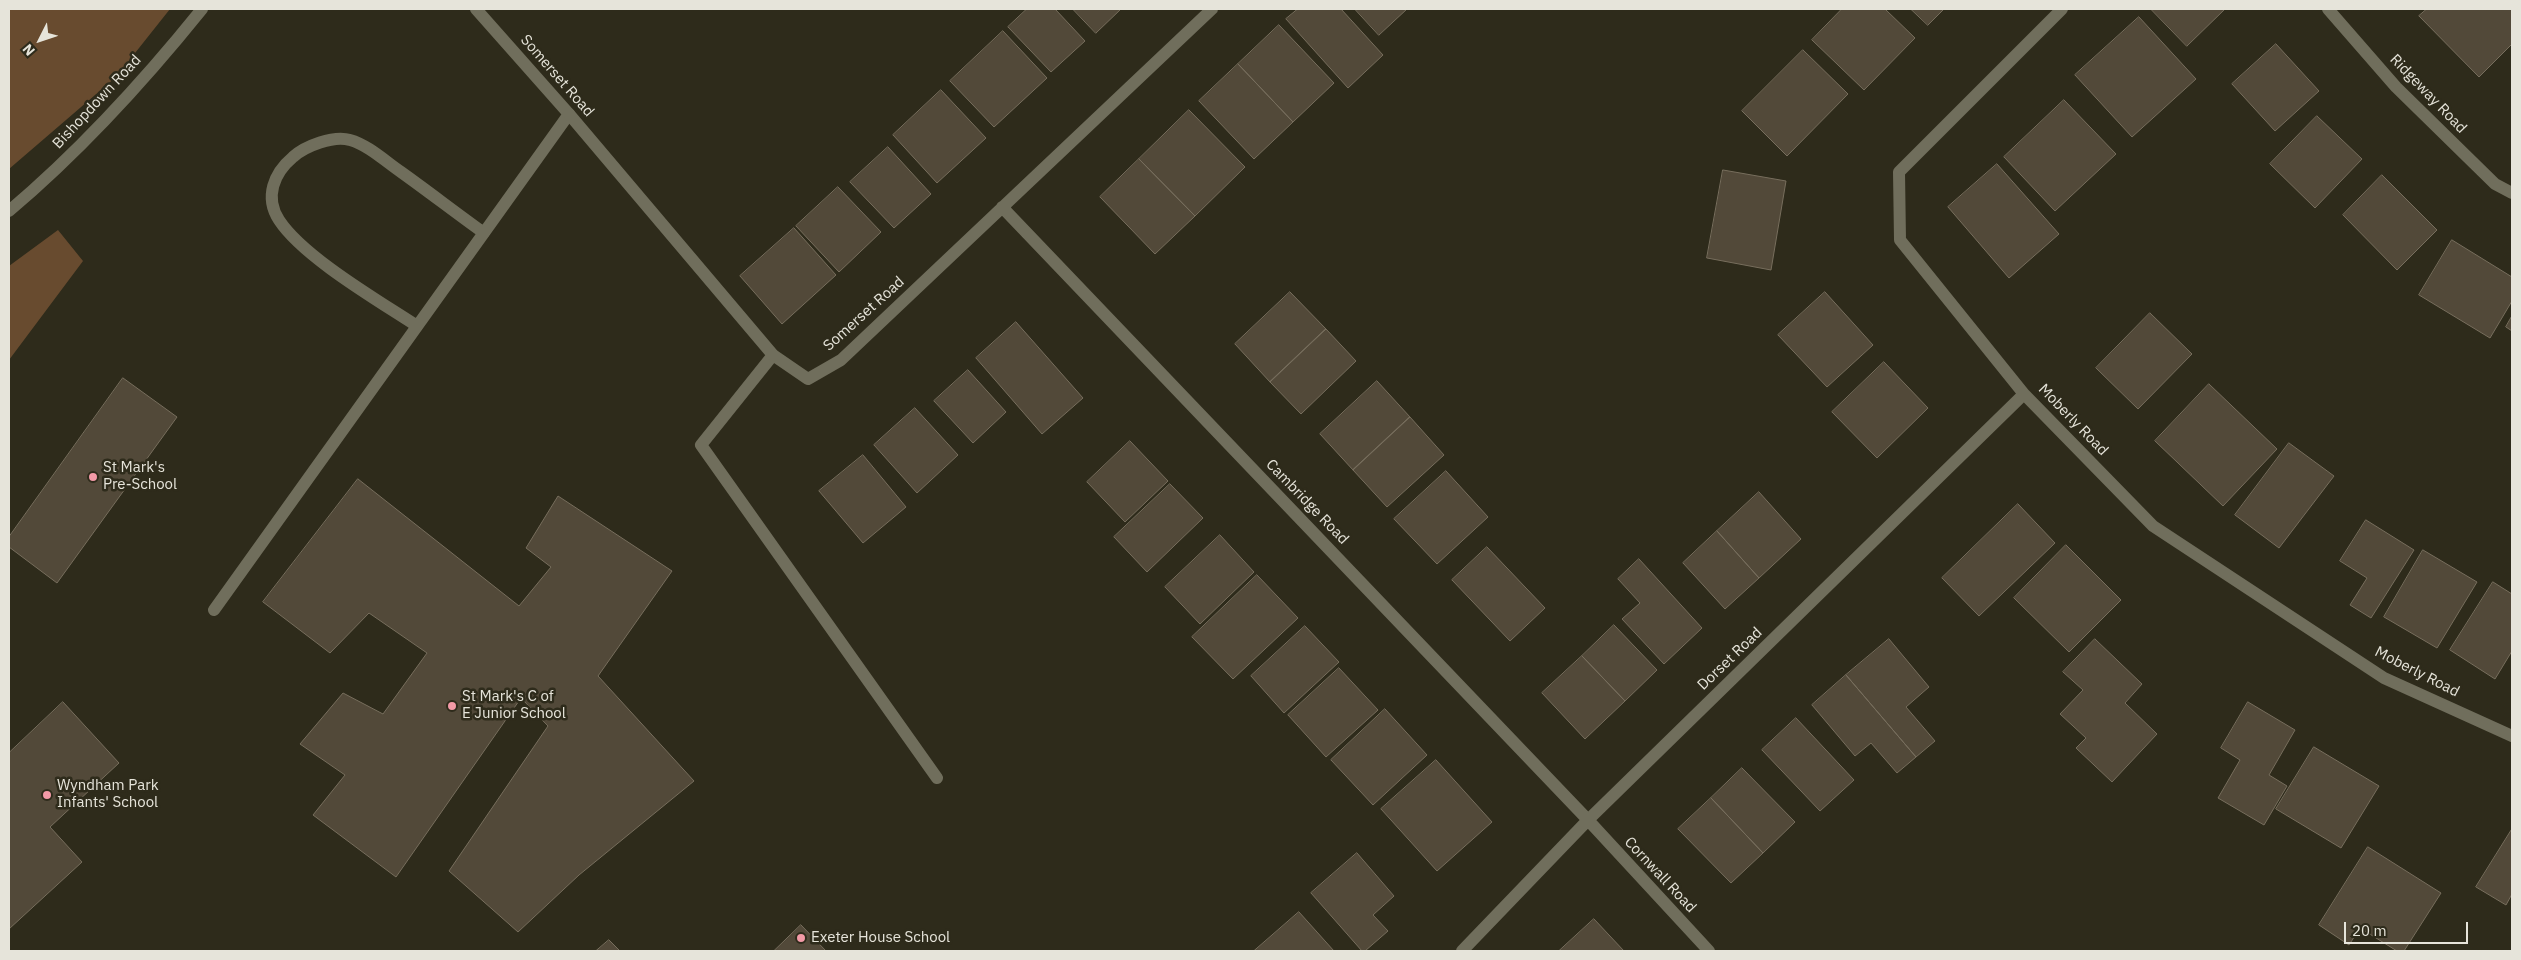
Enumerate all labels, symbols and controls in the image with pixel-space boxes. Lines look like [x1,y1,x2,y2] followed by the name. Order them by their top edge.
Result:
[15,15,65,65] north arrow
[516,31,598,121] street label: Somerset Road
[19,40,39,60] text: N
[49,51,145,153] street label: Bishopdown Road
[2386,51,2470,137] street label: Ridgeway Road
[820,273,908,355] street label: Somerset Road
[2034,380,2112,460] street label: Moberly Road
[1262,456,1352,548] street label: Cambridge Road
[103,459,177,494] place label: St Mark's Pre-School
[87,471,99,483] marker: St Mark's Pre-School
[1694,624,1766,694] street label: Dorset Road
[2372,643,2462,701] street label: Moberly Road
[462,688,566,723] place label: St Mark's C of E Junior School
[446,700,458,712] marker: St Mark's C of E Junior School
[57,777,159,812] place label: Wyndham Park Infants' School
[41,789,53,801] marker: Wyndham Park Infants' School
[1620,833,1700,917] street label: Cornwall Road
[2346,912,2470,944] scale bar
[2352,921,2387,940] text: 20 m
[811,929,950,947] place label: Exeter House School
[795,932,807,944] marker: Exeter House School

